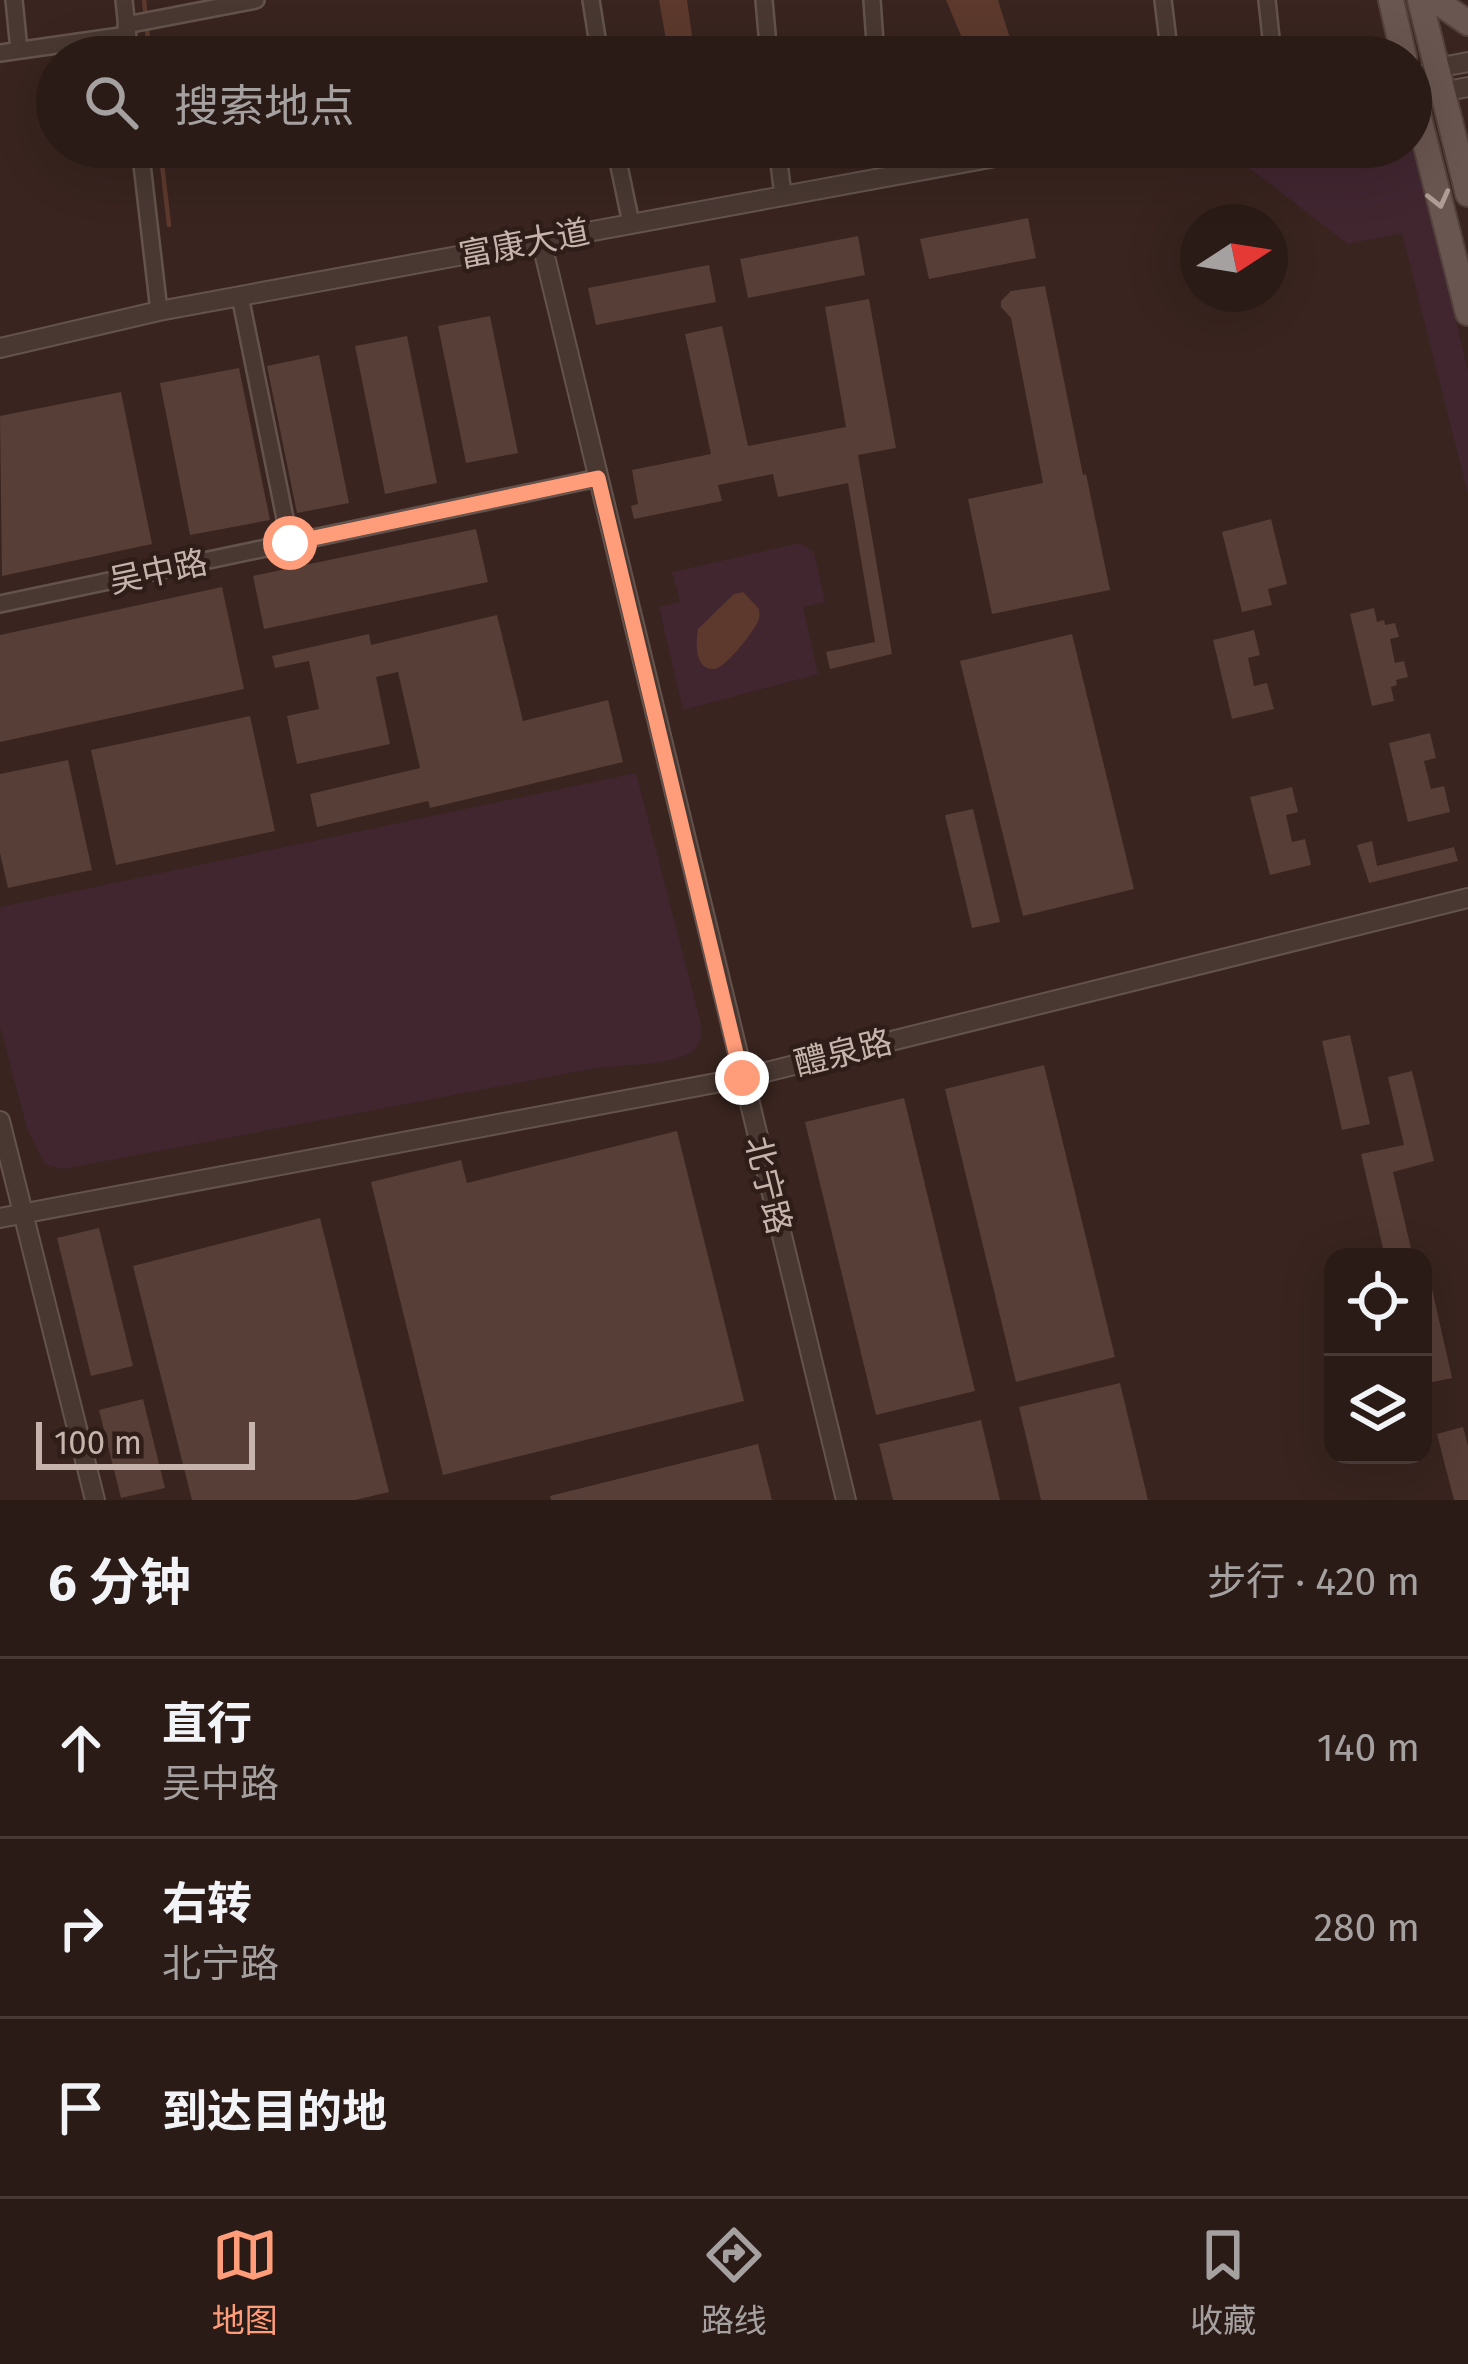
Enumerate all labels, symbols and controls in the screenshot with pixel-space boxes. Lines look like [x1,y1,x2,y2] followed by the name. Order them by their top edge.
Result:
[36,36,1432,168] search box
[78,69,144,135] icon: search
[174,80,354,134] text: 搜索地点
[1425,189,1450,209] one-way arrow
[1180,204,1288,312] north arrow
[456,212,593,276] street label: 富康大道
[263,516,317,570] route start
[106,542,211,602] street label: 吴中路
[790,1022,896,1084] street label: 醴泉路
[715,1051,769,1105] route end
[737,1132,799,1238] street label: 北宁路
[1324,1248,1432,1464] map controls
[1324,1248,1432,1356] button: locate
[1324,1356,1432,1464] button: layers
[36,1416,255,1469] scale bar
[54,1423,142,1463] text: 100 m
[48,1552,191,1614] text: 6 分钟
[1207,1559,1420,1605] text: 步行 · 420 m
[162,1697,252,1751] text: 直行
[48,1715,114,1781] icon: ahead
[1317,1725,1420,1771] text: 140 m
[162,1761,279,1807] text: 吴中路
[162,1877,252,1931] text: 右转
[48,1895,114,1961] icon: right
[1314,1905,1420,1951] text: 280 m
[162,1941,279,1987] text: 北宁路
[48,2075,114,2141] icon: arrive
[162,2085,387,2139] text: 到达目的地
[212,2222,278,2342] tab: 地图
[701,2222,767,2342] tab: 路线
[1190,2222,1256,2342] tab: 收藏

